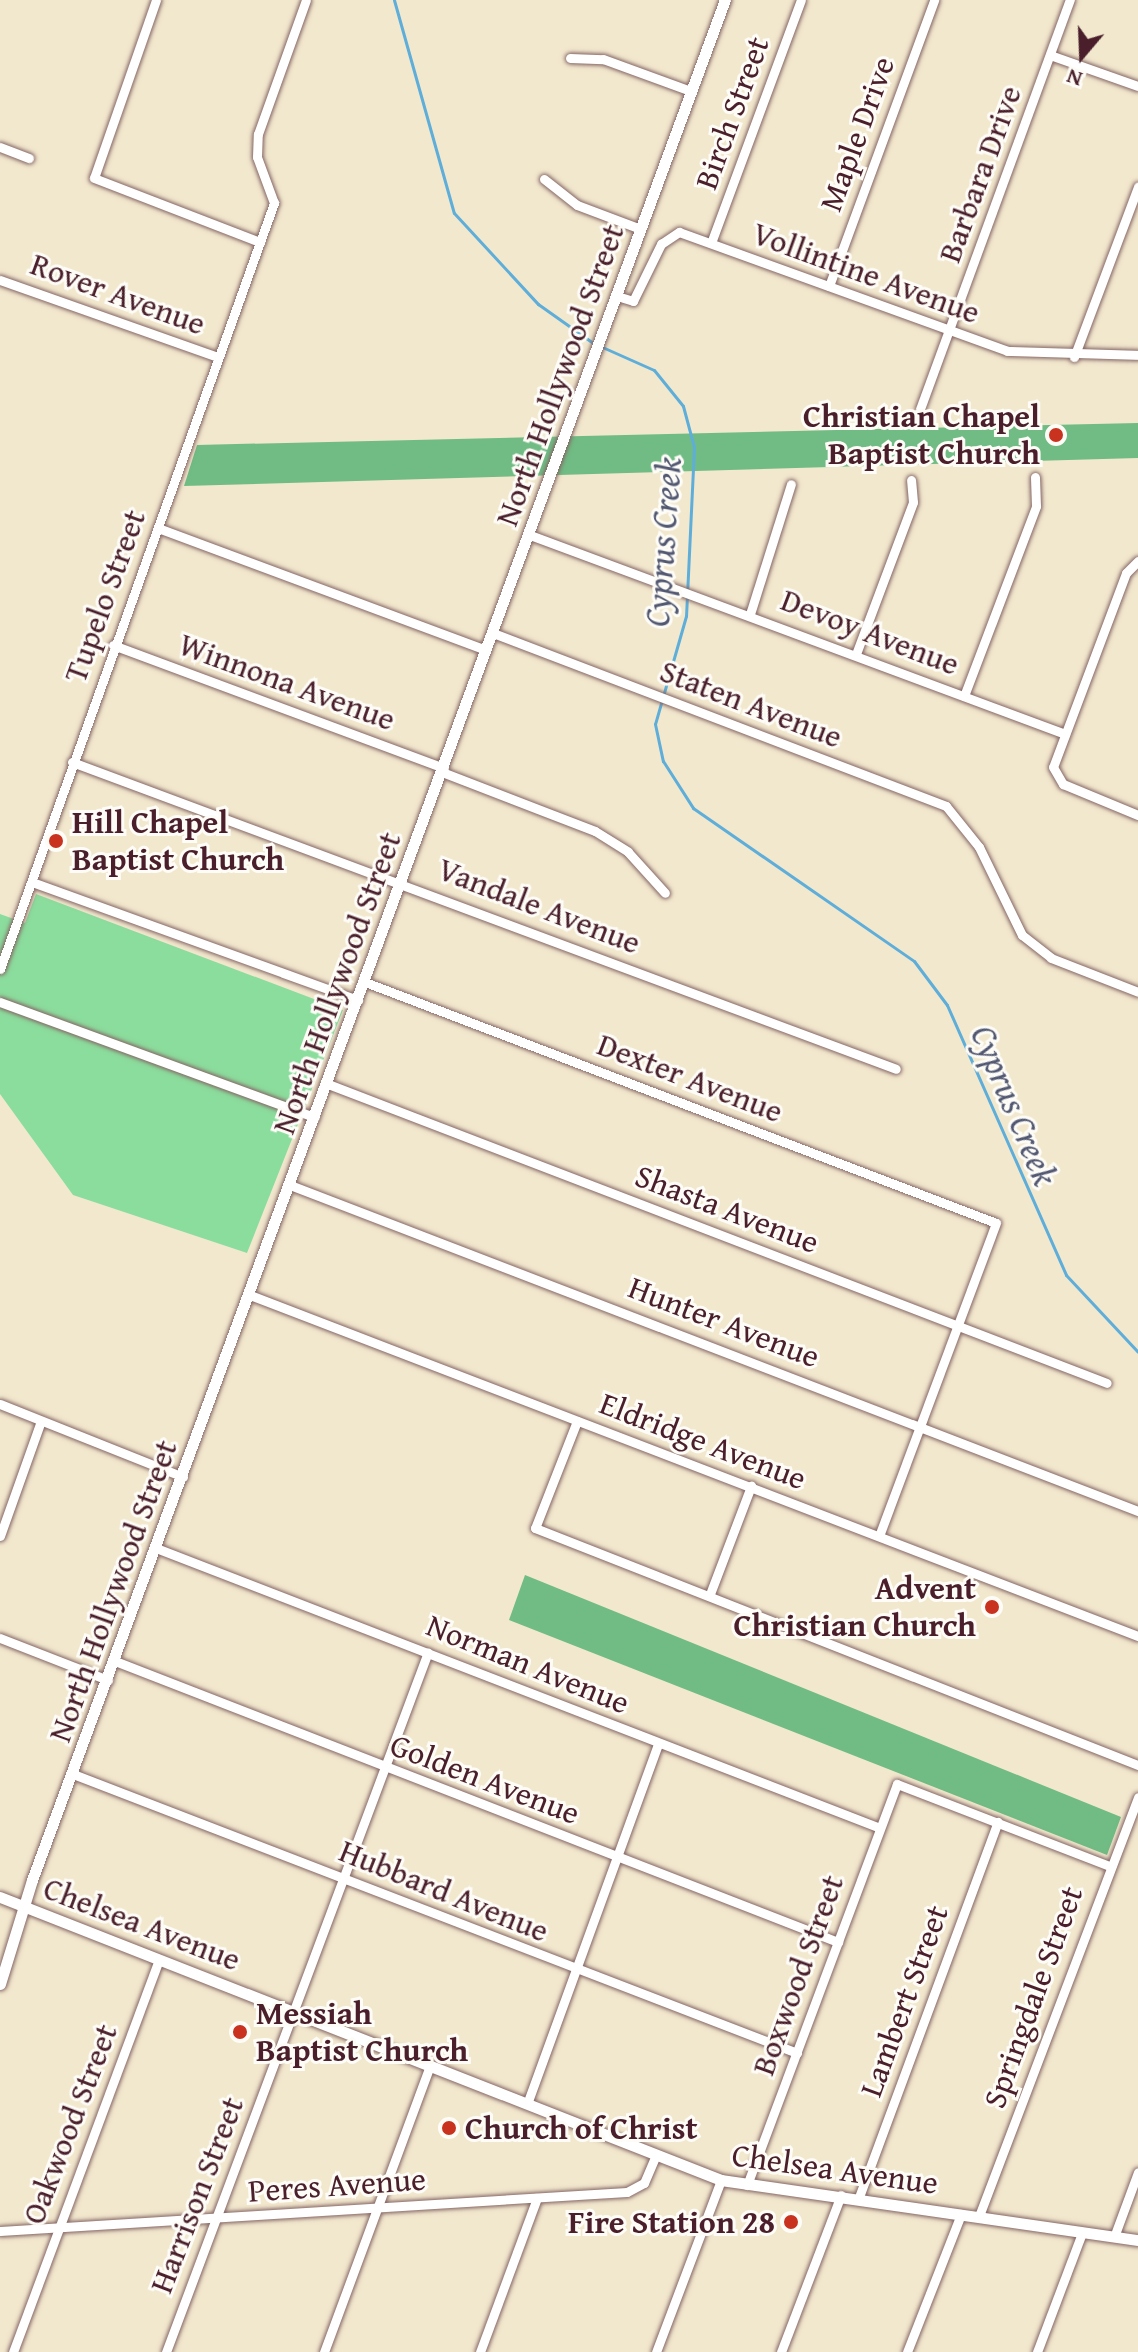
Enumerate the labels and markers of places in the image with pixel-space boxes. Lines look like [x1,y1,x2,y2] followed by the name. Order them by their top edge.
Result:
[803,398,1040,473] place label: Christian Chapel Baptist Church
[1047,426,1065,444] marker: Christian Chapel Baptist Church
[72,804,284,879] place label: Hill Chapel Baptist Church
[47,832,65,850] marker: Hill Chapel Baptist Church
[733,1570,976,1645] place label: Advent Christian Church
[983,1598,1001,1616] marker: Advent Christian Church
[256,1995,468,2070] place label: Messiah Baptist Church
[231,2023,249,2041] marker: Messiah Baptist Church
[465,2109,698,2147] place label: Church of Christ
[440,2119,458,2137] marker: Church of Christ
[568,2203,775,2241] place label: Fire Station 28
[782,2213,800,2231] marker: Fire Station 28

